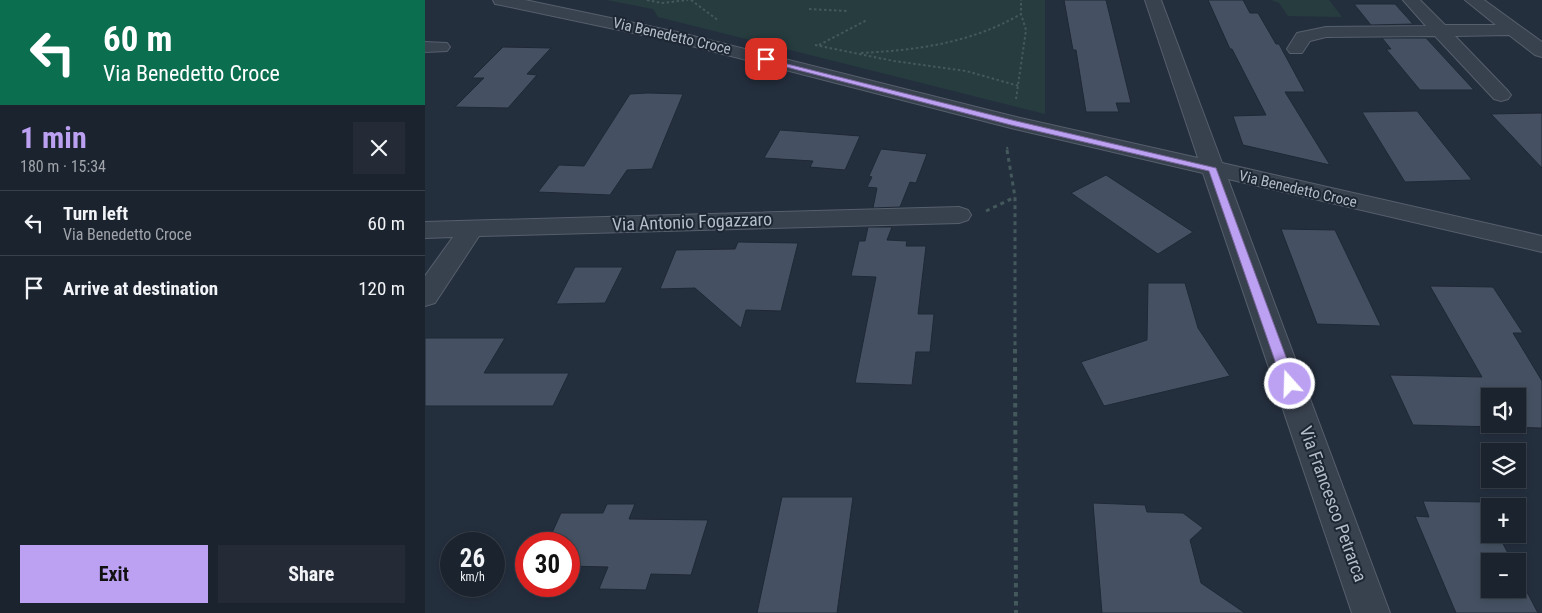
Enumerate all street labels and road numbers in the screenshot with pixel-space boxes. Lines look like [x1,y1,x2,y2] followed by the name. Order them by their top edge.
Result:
[611,14,733,58] street label: Via Benedetto Croce
[1237,167,1359,211] street label: Via Benedetto Croce
[612,208,772,235] street label: Via Antonio Fogazzaro
[1296,423,1371,584] street label: Via Francesco Petrarca

